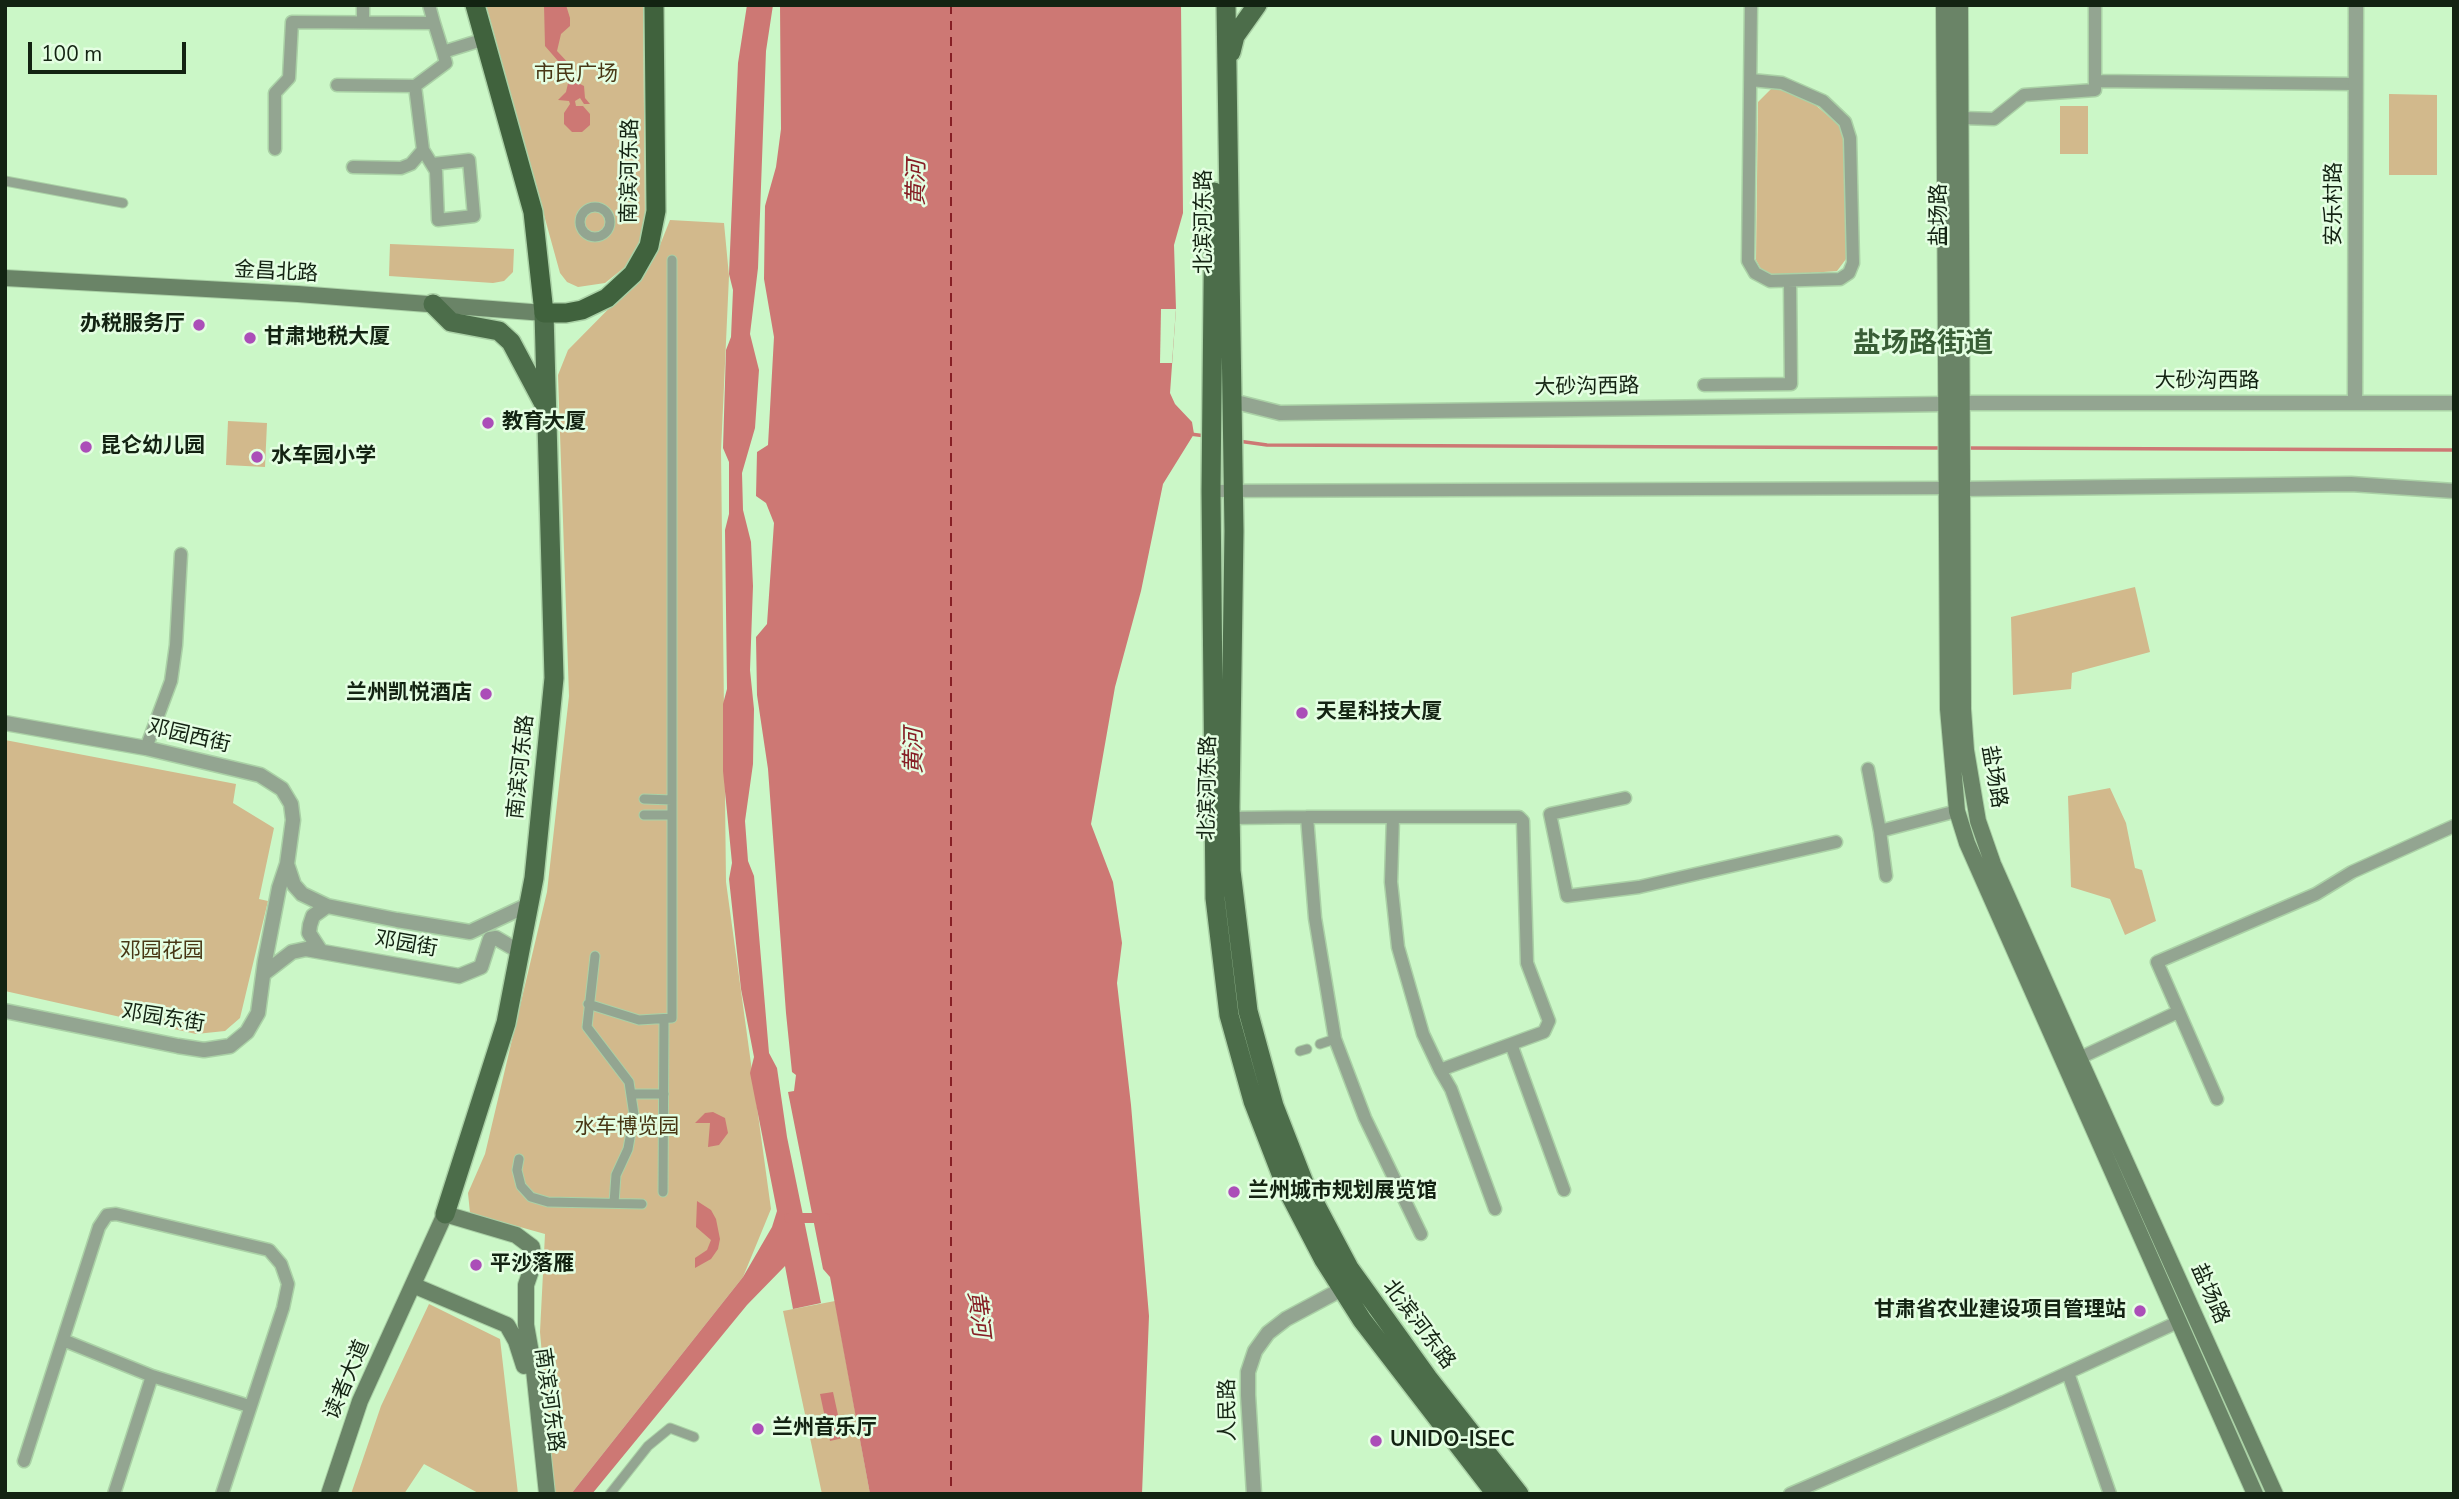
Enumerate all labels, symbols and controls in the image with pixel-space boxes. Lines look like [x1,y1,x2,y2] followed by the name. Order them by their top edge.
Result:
[32,28,189,72] scale bar
[41,40,102,68] text: 100 m
[534,62,618,88] park label: 市民广场
[617,118,645,224] street label: 南滨河东路
[904,160,932,206] water label: 黄河
[2322,162,2348,246] street label: 安乐村路
[1192,170,1218,274] street label: 北滨河东路
[1927,184,1953,246] street label: 盐场路
[233,258,319,288] street label: 金昌北路
[80,312,185,338] place label: 办税服务厅
[191,317,207,333] marker: 办税服务厅
[264,325,390,351] place label: 甘肃地税大厦
[1853,328,1993,362] district label: 盐场路街道
[242,330,258,346] marker: 甘肃地税大厦
[2155,369,2259,395] street label: 大砂沟西路
[1534,374,1640,402] street label: 大砂沟西路
[502,410,586,436] place label: 教育大厦
[480,415,496,431] marker: 教育大厦
[100,434,205,460] place label: 昆仑幼儿园
[78,439,94,455] marker: 昆仑幼儿园
[271,444,376,470] place label: 水车园小学
[249,449,265,465] marker: 水车园小学
[346,681,472,707] place label: 兰州凯悦酒店
[478,686,494,702] marker: 兰州凯悦酒店
[1316,700,1442,726] place label: 天星科技大厦
[1294,705,1310,721] marker: 天星科技大厦
[504,713,540,821] street label: 南滨河东路
[145,715,233,759] street label: 邓园西街
[901,728,929,774] water label: 黄河
[1195,735,1223,841] street label: 北滨河东路
[1975,744,2011,810] street label: 盐场路
[373,927,439,963] street label: 邓园街
[120,939,204,965] park label: 邓园花园
[120,1000,206,1038] street label: 邓园东街
[575,1115,679,1141] park label: 水车博览园
[1248,1179,1437,1205] place label: 兰州城市规划展览馆
[1226,1184,1242,1200] marker: 兰州城市规划展览馆
[490,1252,574,1278] place label: 平沙落雁
[468,1257,484,1273] marker: 平沙落雁
[2185,1260,2233,1328] street label: 盐场路
[1376,1275,1460,1375] street label: 北滨河东路
[960,1289,994,1339] water label: 黄河
[1874,1298,2126,1324] place label: 甘肃省农业建设项目管理站
[2132,1303,2148,1319] marker: 甘肃省农业建设项目管理站
[320,1336,376,1424] street label: 读者大道
[528,1346,568,1454] street label: 南滨河东路
[1216,1378,1242,1442] street label: 人民路
[772,1416,877,1442] place label: 兰州音乐厅
[750,1421,766,1437] marker: 兰州音乐厅
[1390,1428,1515,1454] place label: UNIDO-ISEC
[1368,1433,1384,1449] marker: UNIDO-ISEC

